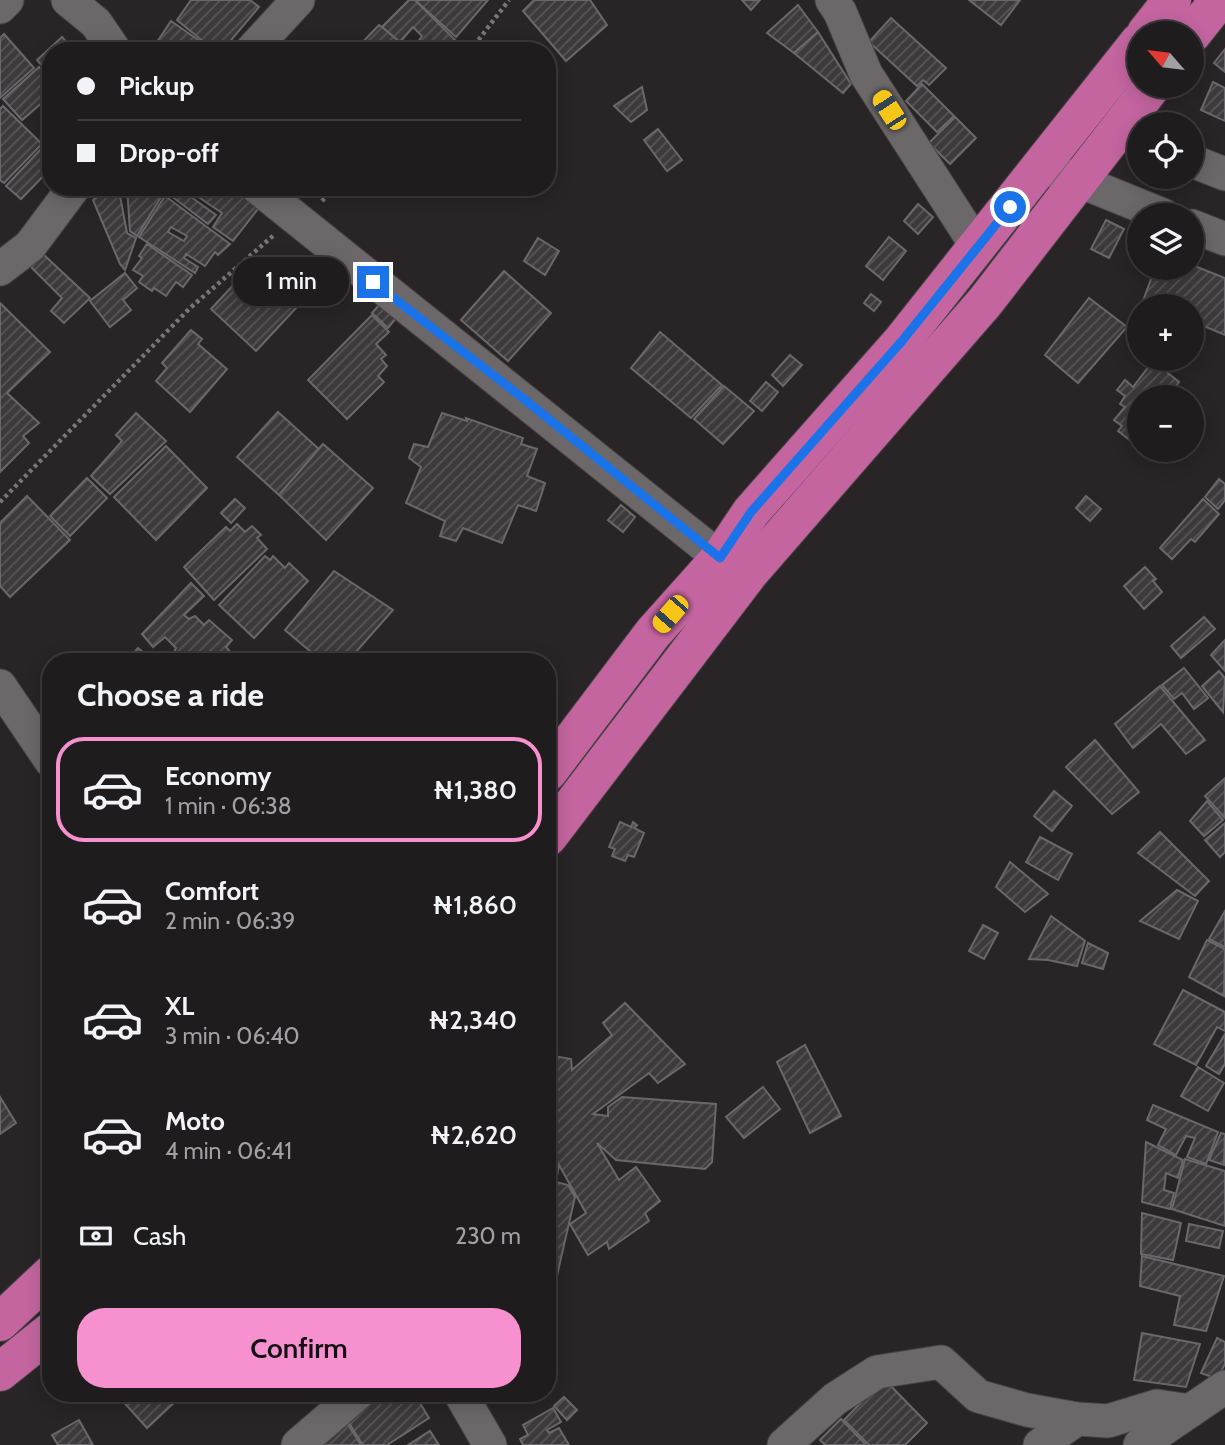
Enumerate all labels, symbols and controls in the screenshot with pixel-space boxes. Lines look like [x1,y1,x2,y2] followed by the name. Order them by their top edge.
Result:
[1127,21,1204,98] north arrow
[1127,21,1204,462] map controls
[119,70,194,102] text: Pickup
[869,87,910,133] car
[1127,112,1204,189] button: locate
[119,137,219,169] text: Drop-off
[994,191,1026,223] route start
[1127,203,1204,280] button: layers
[233,258,348,306] callout: 1 min
[357,266,389,298] route end
[265,267,317,295] text: 1 min
[1127,294,1204,371] button: +
[1127,385,1204,462] button: −
[649,591,692,637] car
[77,675,264,714] text: Choose a ride
[81,758,144,821] icon: car
[165,760,271,792] text: Economy
[433,774,517,806] text: ₦1,380
[165,792,292,820] text: 1 min · 06:38
[81,873,144,936] icon: car
[165,875,259,907] text: Comfort
[432,889,517,921] text: ₦1,860
[165,907,295,935] text: 2 min · 06:39
[81,988,144,1051] icon: car
[165,990,194,1022] text: XL
[428,1004,517,1036] text: ₦2,340
[165,1022,300,1050] text: 3 min · 06:40
[81,1103,144,1166] icon: car
[165,1105,225,1137] text: Moto
[430,1119,517,1151] text: ₦2,620
[165,1137,292,1165] text: 4 min · 06:41
[77,1217,115,1255] icon: cash
[133,1220,186,1252] text: Cash
[455,1222,521,1250] text: 230 m
[77,1308,521,1388] button: Confirm

